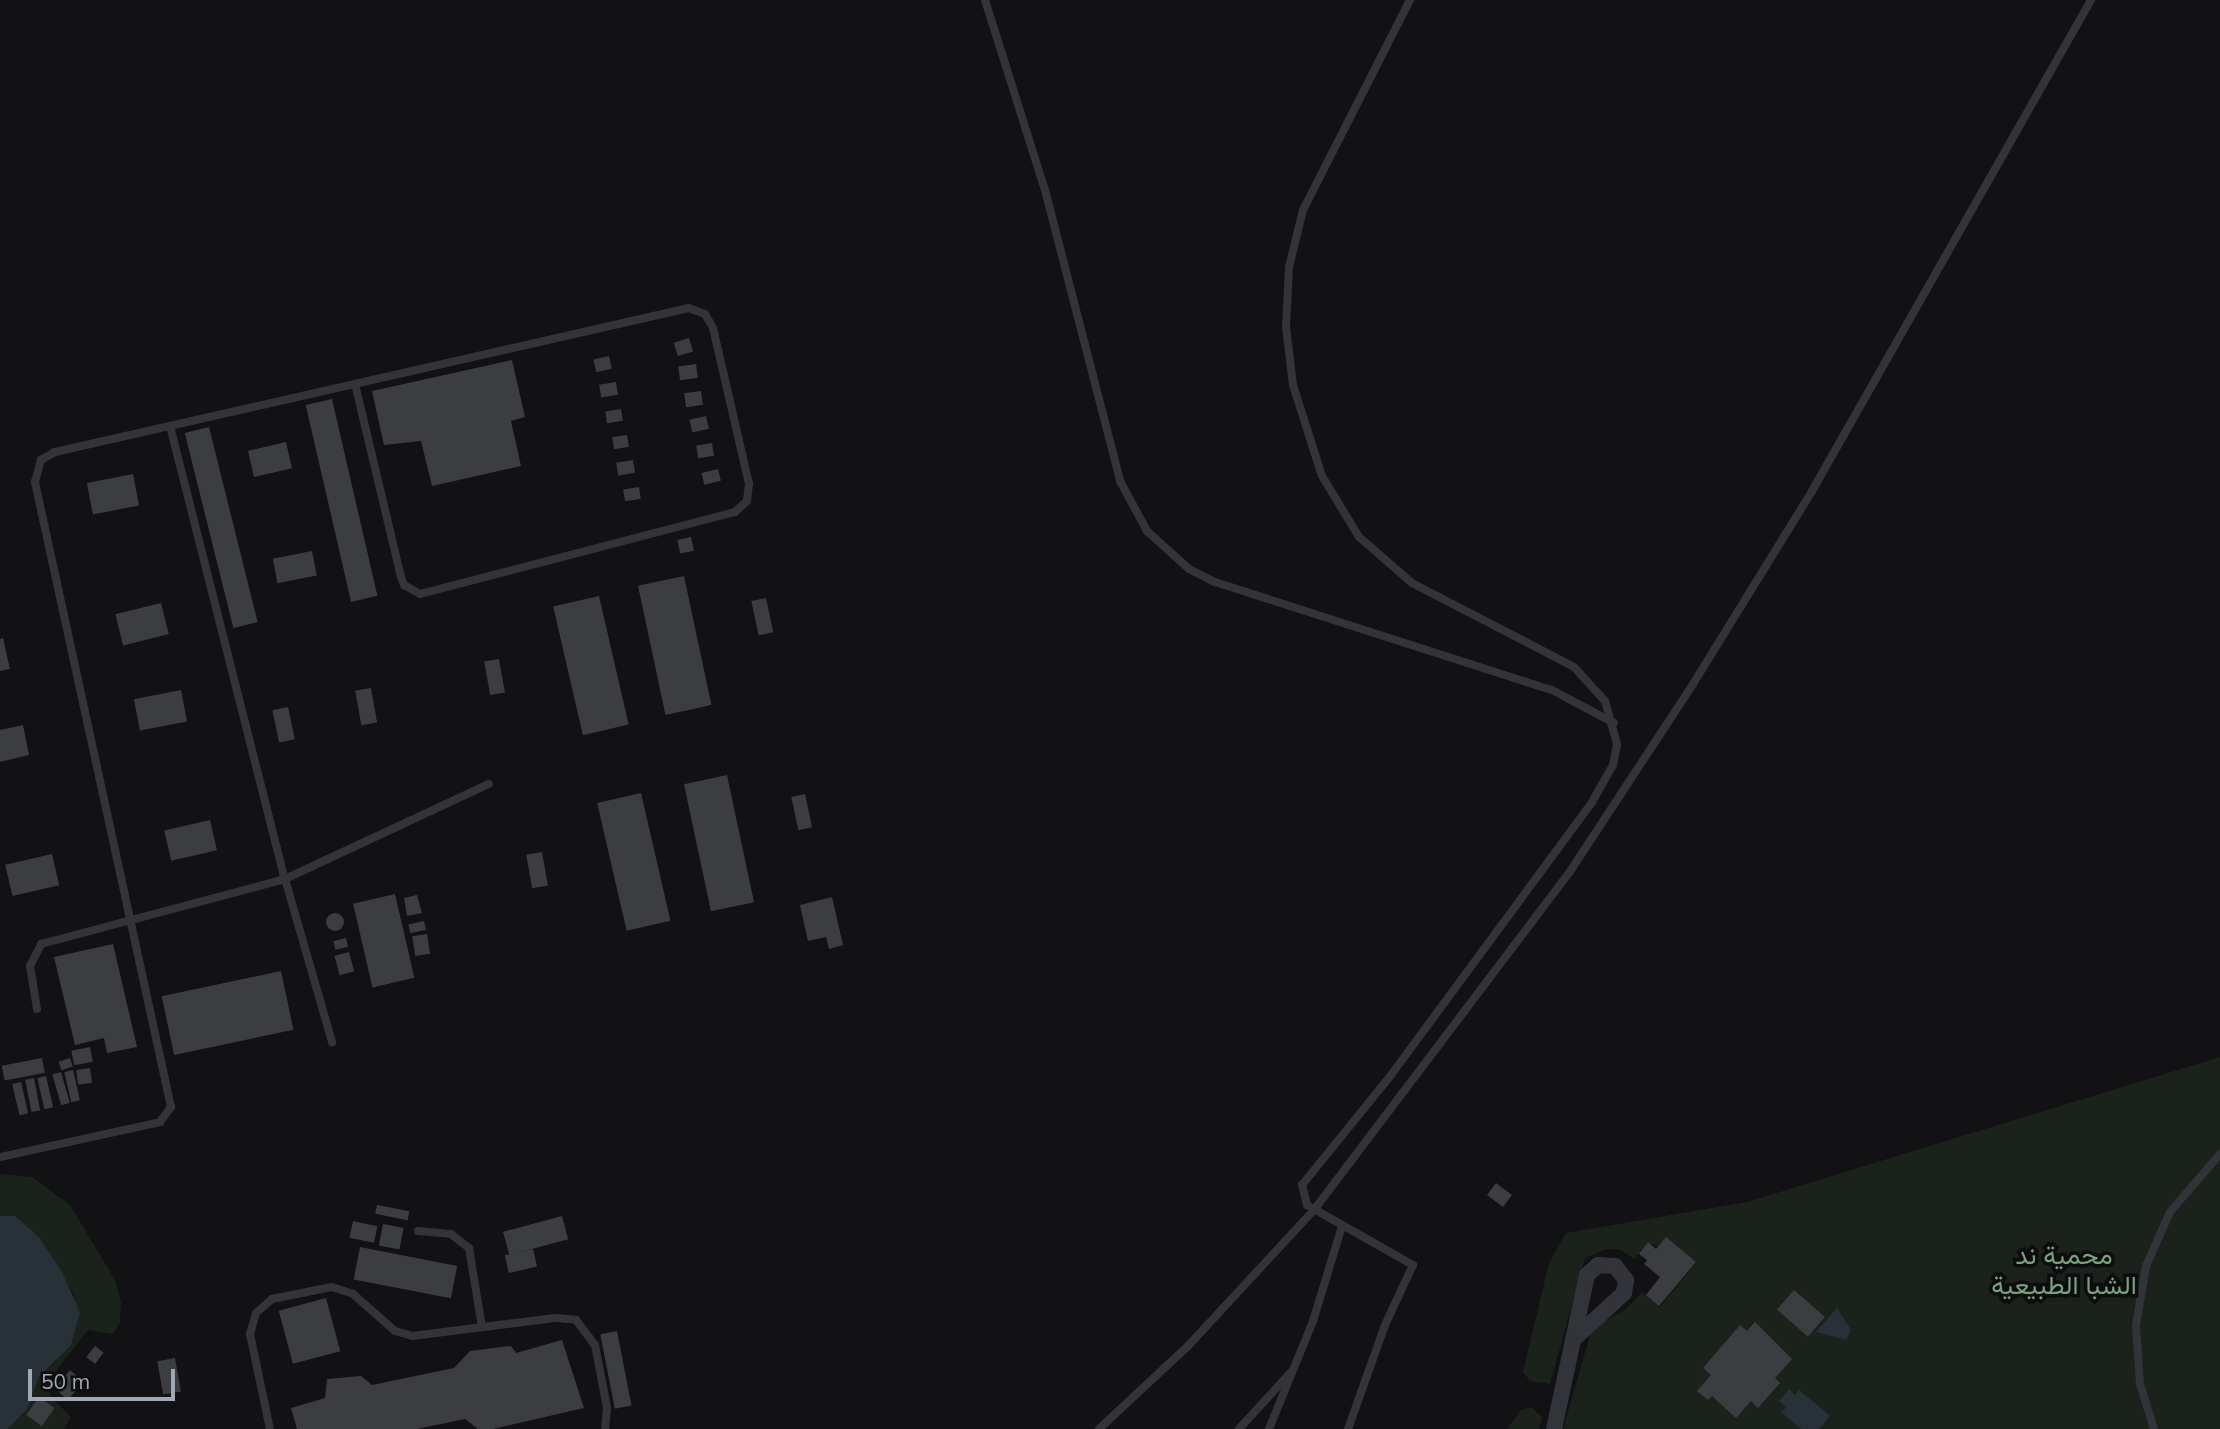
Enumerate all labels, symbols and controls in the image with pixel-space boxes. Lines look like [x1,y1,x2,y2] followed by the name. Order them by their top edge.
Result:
[1991,1239,2137,1300] park label: محمية ند الشبا الطبيعية
[32,1356,178,1400] scale bar
[41,1368,90,1394] text: 50 m

